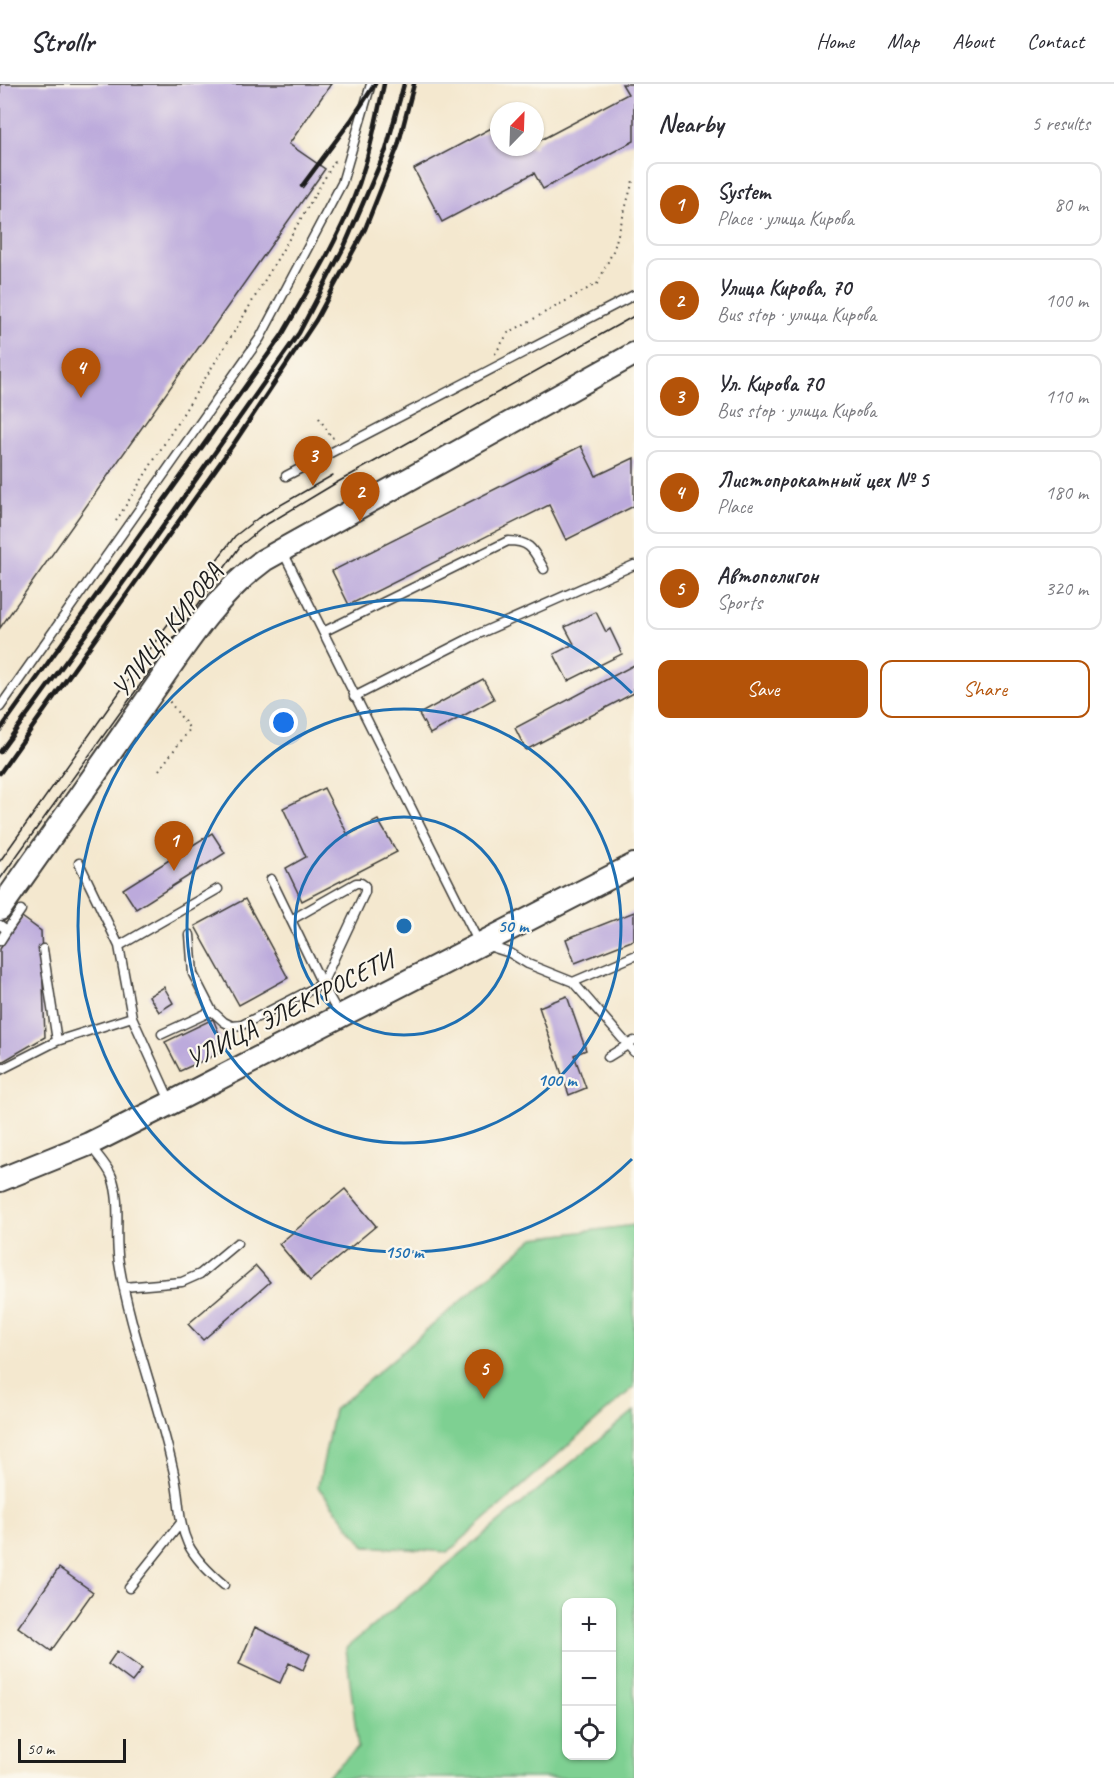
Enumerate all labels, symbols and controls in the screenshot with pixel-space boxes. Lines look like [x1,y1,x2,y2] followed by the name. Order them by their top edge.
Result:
[30,24,94,59] text: Strollr
[816,28,854,54] text: Home
[887,28,919,54] text: Map
[952,28,994,54] text: About
[1027,28,1084,54] text: Contact
[490,102,544,156] north arrow
[658,107,723,140] text: Nearby
[1031,111,1090,136] text: 5 results
[717,178,770,206] text: System
[675,192,684,217] text: 1
[1054,192,1088,217] text: 80 m
[717,206,854,231] text: Place · улица Кирова
[717,274,851,302] text: Улица Кирова, 70
[675,288,684,313] text: 2
[1045,288,1088,313] text: 100 m
[717,302,876,327] text: Bus stop · улица Кирова
[62,348,100,398] pin: 4
[717,370,823,398] text: Ул. Кирова 70
[675,384,684,409] text: 3
[1045,384,1088,409] text: 110 m
[717,398,876,423] text: Bus stop · улица Кирова
[294,436,332,486] pin: 3
[717,466,928,494] text: Листопрокатный цех № 5
[340,472,380,522] pin: 2
[675,480,684,505] text: 4
[1045,480,1088,505] text: 180 m
[717,494,752,519] text: Place
[104,556,230,704] street label: УЛИЦА КИРОВА
[717,562,818,590] text: Автополигон
[675,576,684,601] text: 5
[1045,576,1088,601] text: 320 m
[717,590,762,615] text: Sports
[658,660,868,718] button: Save
[880,660,1090,718] button: Share
[269,708,298,737] your location
[154,822,194,871] pin: 1
[498,915,530,937] text: 50 m
[394,916,414,936] centre of rings
[181,940,403,1076] street label: УЛИЦА ЭЛЕКТРОСЕТИ
[538,1069,578,1091] text: 100 m
[385,1241,425,1263] text: 150 m
[464,1350,504,1399] pin: 5
[562,1598,616,1760] map controls
[562,1598,616,1652] button: +
[562,1652,616,1706] button: −
[562,1706,616,1760] button: locate
[18,1736,126,1764] scale bar
[27,1739,54,1759] text: 50 m

